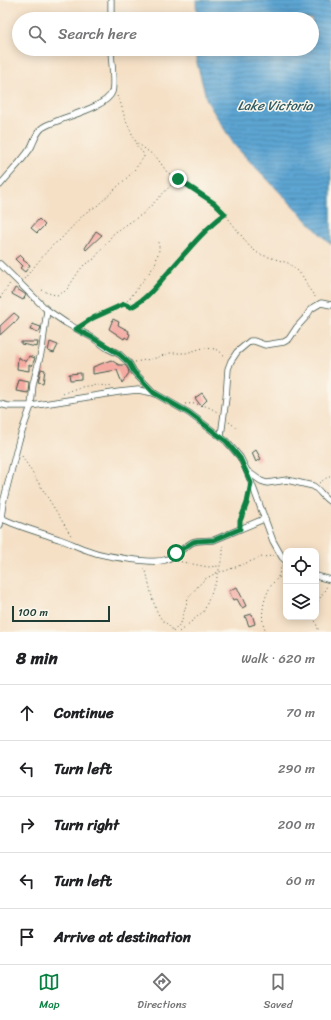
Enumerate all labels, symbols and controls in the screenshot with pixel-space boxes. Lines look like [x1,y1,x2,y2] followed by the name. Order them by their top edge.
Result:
[12,12,319,56] search box
[58,21,137,47] text: Search here
[26,23,48,45] icon: search
[238,94,314,117] water label: Lake Victoria
[169,170,187,188] route end
[167,544,185,562] route start
[283,548,319,620] map controls
[283,548,319,584] button: locate
[283,584,319,620] button: layers
[18,603,48,622] text: 100 m
[12,604,110,623] scale bar
[16,643,58,673] text: 8 min
[241,647,315,670] text: Walk · 620 m
[54,700,114,726] text: Continue
[286,701,315,724] text: 70 m
[16,702,38,724] icon: ahead
[54,756,112,782] text: Turn left
[278,757,315,780] text: 290 m
[16,758,38,780] icon: left
[54,812,119,838] text: Turn right
[278,813,315,836] text: 200 m
[16,814,38,836] icon: right
[54,868,112,894] text: Turn left
[286,869,315,892] text: 60 m
[16,870,38,892] icon: left
[54,924,191,950] text: Arrive at destination
[16,926,38,948] icon: arrive
[38,971,60,1014] tab: Map
[137,971,187,1014] tab: Directions
[264,971,293,1014] tab: Saved

